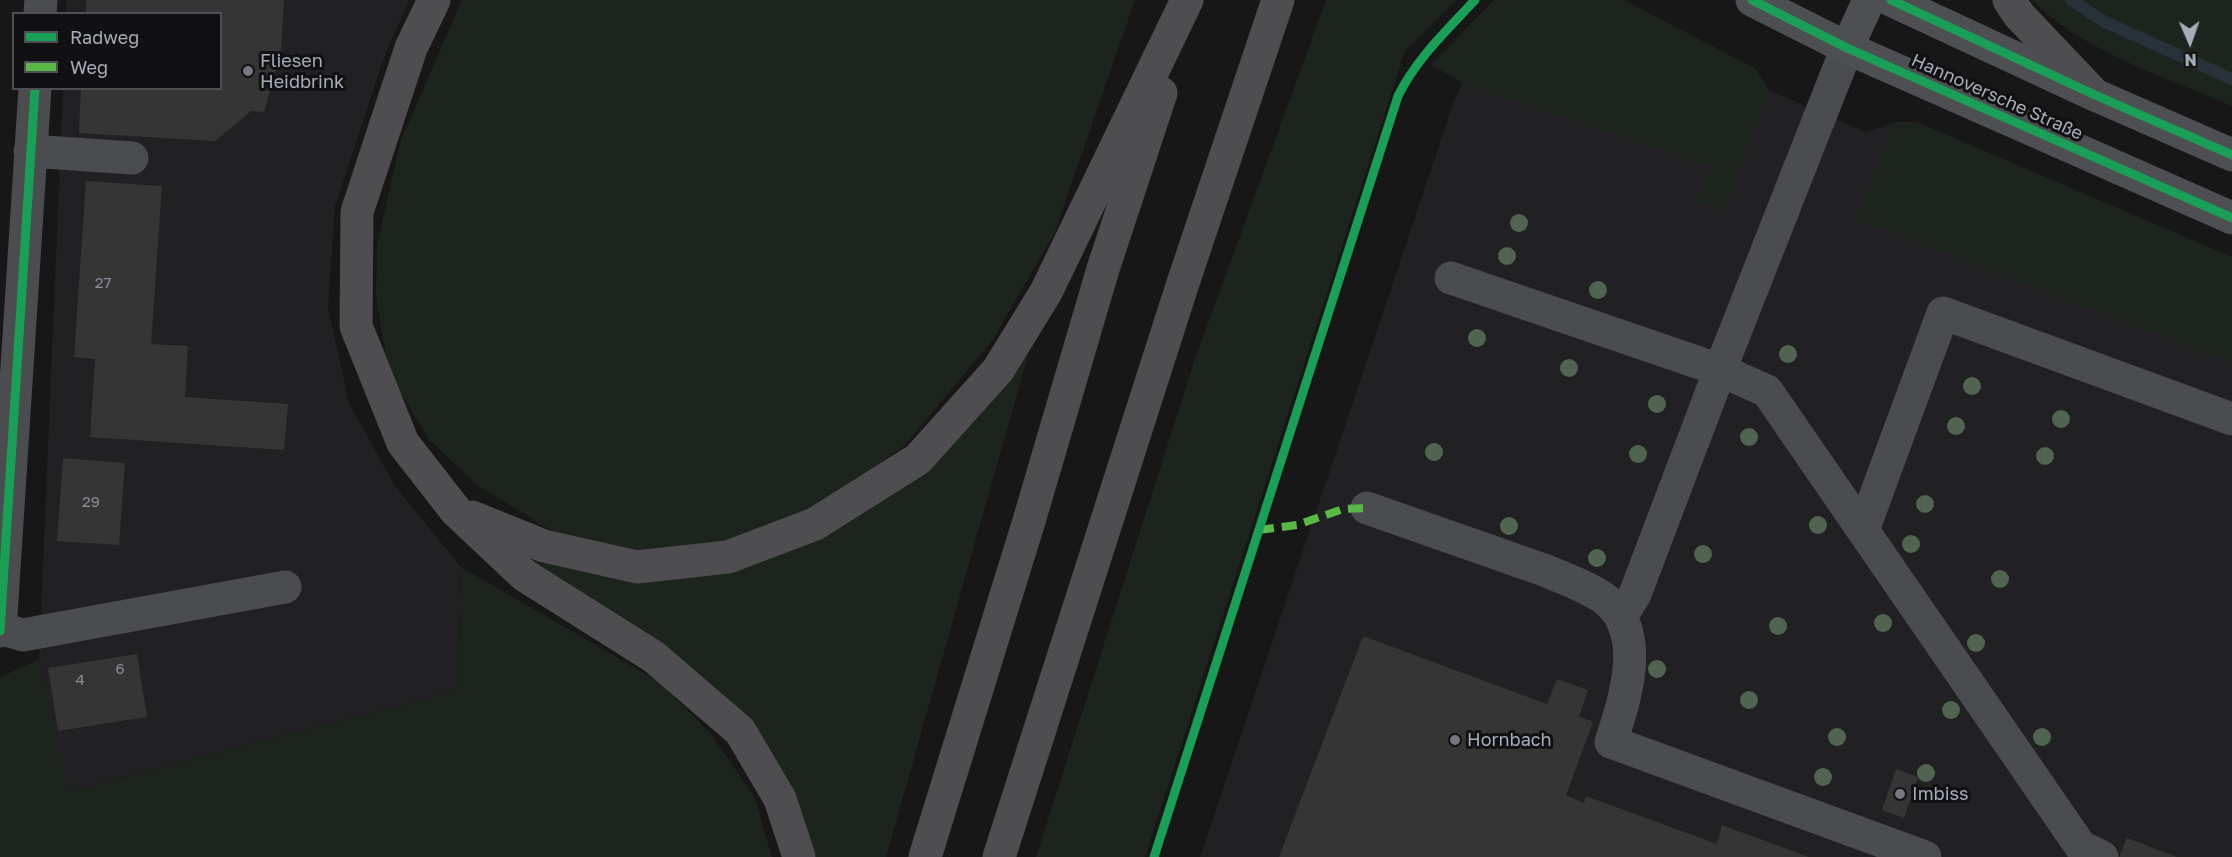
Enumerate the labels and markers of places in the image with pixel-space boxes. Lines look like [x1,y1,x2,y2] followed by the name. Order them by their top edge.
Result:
[260,50,344,92] place label: Fliesen Heidbrink
[241,64,255,78] marker: Fliesen Heidbrink
[1467,729,1552,751] place label: Hornbach
[1448,733,1462,747] marker: Hornbach
[1912,783,1969,805] place label: Imbiss
[1893,787,1907,801] marker: Imbiss

